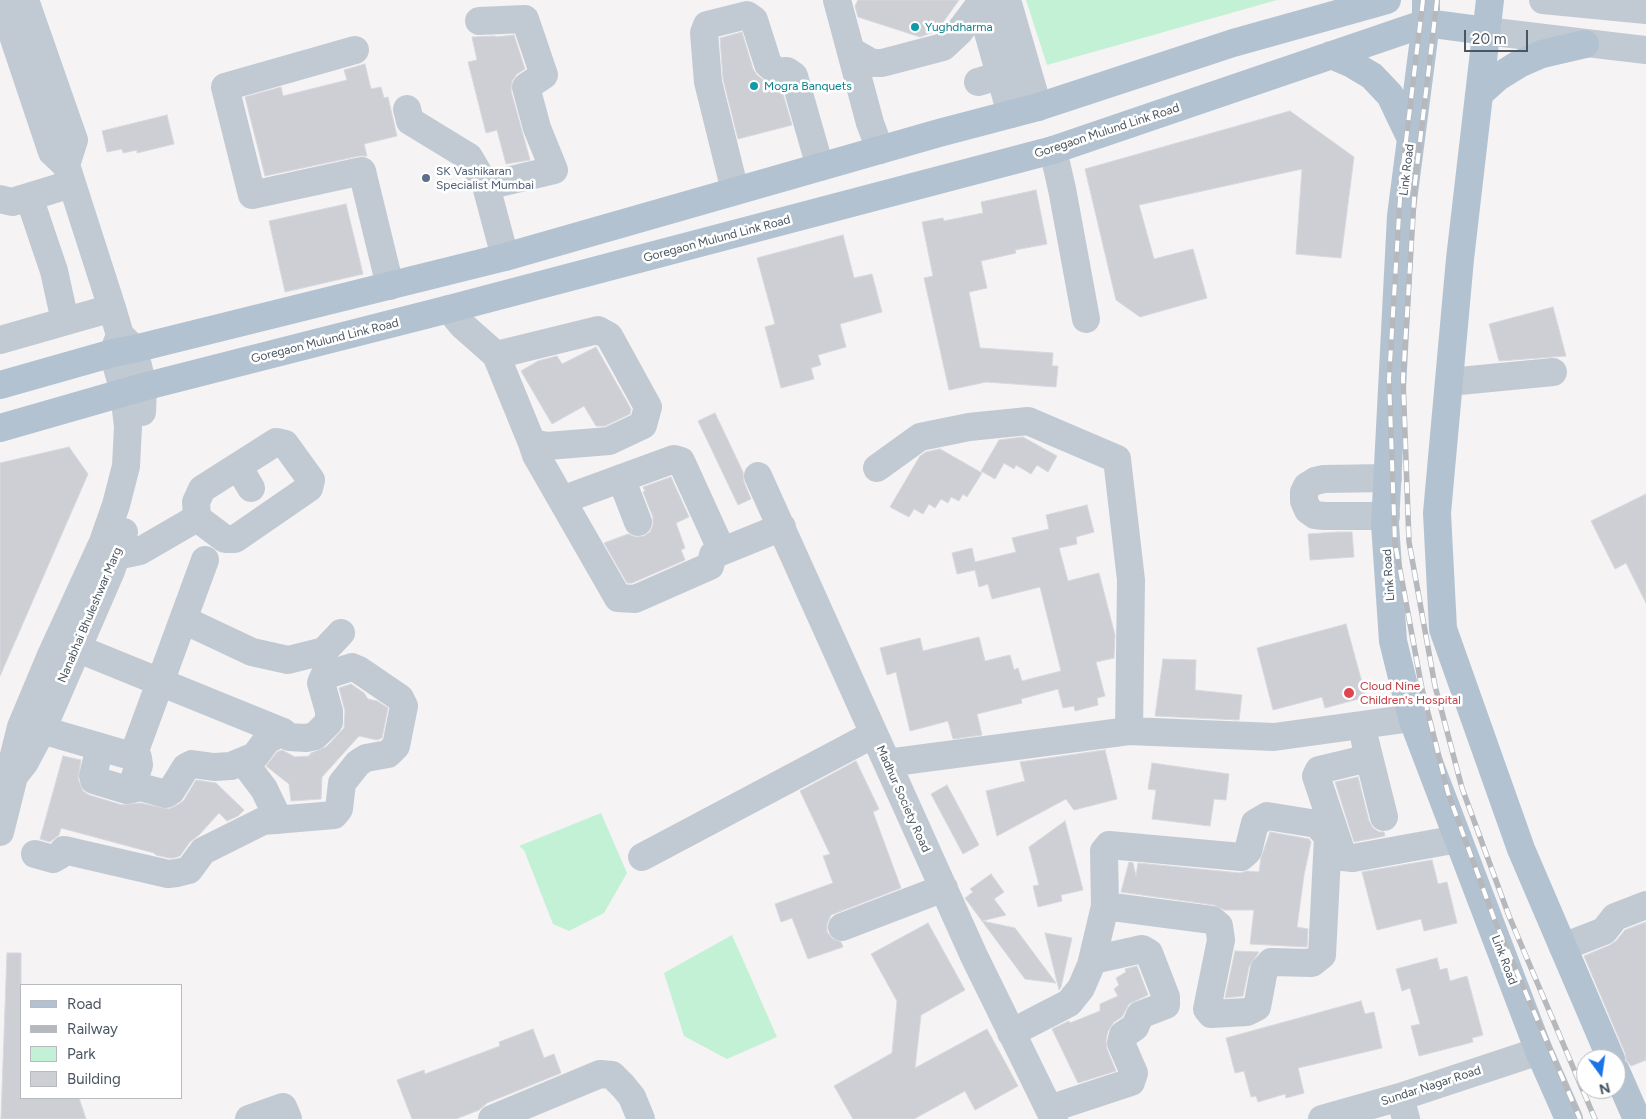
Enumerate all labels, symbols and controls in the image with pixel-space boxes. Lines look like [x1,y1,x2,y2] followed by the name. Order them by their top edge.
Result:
[925,20,993,34] place label: Yughdharma
[1466,20,1530,52] scale bar
[909,21,921,33] marker: Yughdharma
[1472,30,1506,48] text: 20 m
[764,79,852,93] place label: Mogra Banquets
[748,80,760,92] marker: Mogra Banquets
[1033,101,1181,161] street label: Goregaon Mulund Link Road
[1397,143,1417,197] street label: Link Road
[436,164,534,192] place label: SK Vashikaran Specialist Mumbai
[420,172,432,184] marker: SK Vashikaran Specialist Mumbai
[642,212,792,266] street label: Goregaon Mulund Link Road
[250,316,400,366] street label: Goregaon Mulund Link Road
[55,545,125,685] street label: Nanabhai Bhuleshwar Marg
[1380,548,1398,602] street label: Link Road
[1360,679,1461,707] place label: Cloud Nine Children's Hospital
[1342,686,1356,700] marker: Cloud Nine Children's Hospital
[873,743,933,855] street label: Madhur Society Road
[1488,933,1520,987] street label: Link Road
[20,984,182,1099] legend
[67,995,102,1013] text: Road
[67,1020,118,1038] text: Railway
[67,1045,96,1063] text: Park
[1576,1049,1626,1099] north arrow
[1379,1063,1483,1109] street label: Sundar Nagar Road
[67,1070,121,1088] text: Building
[1597,1079,1612,1098] text: N

